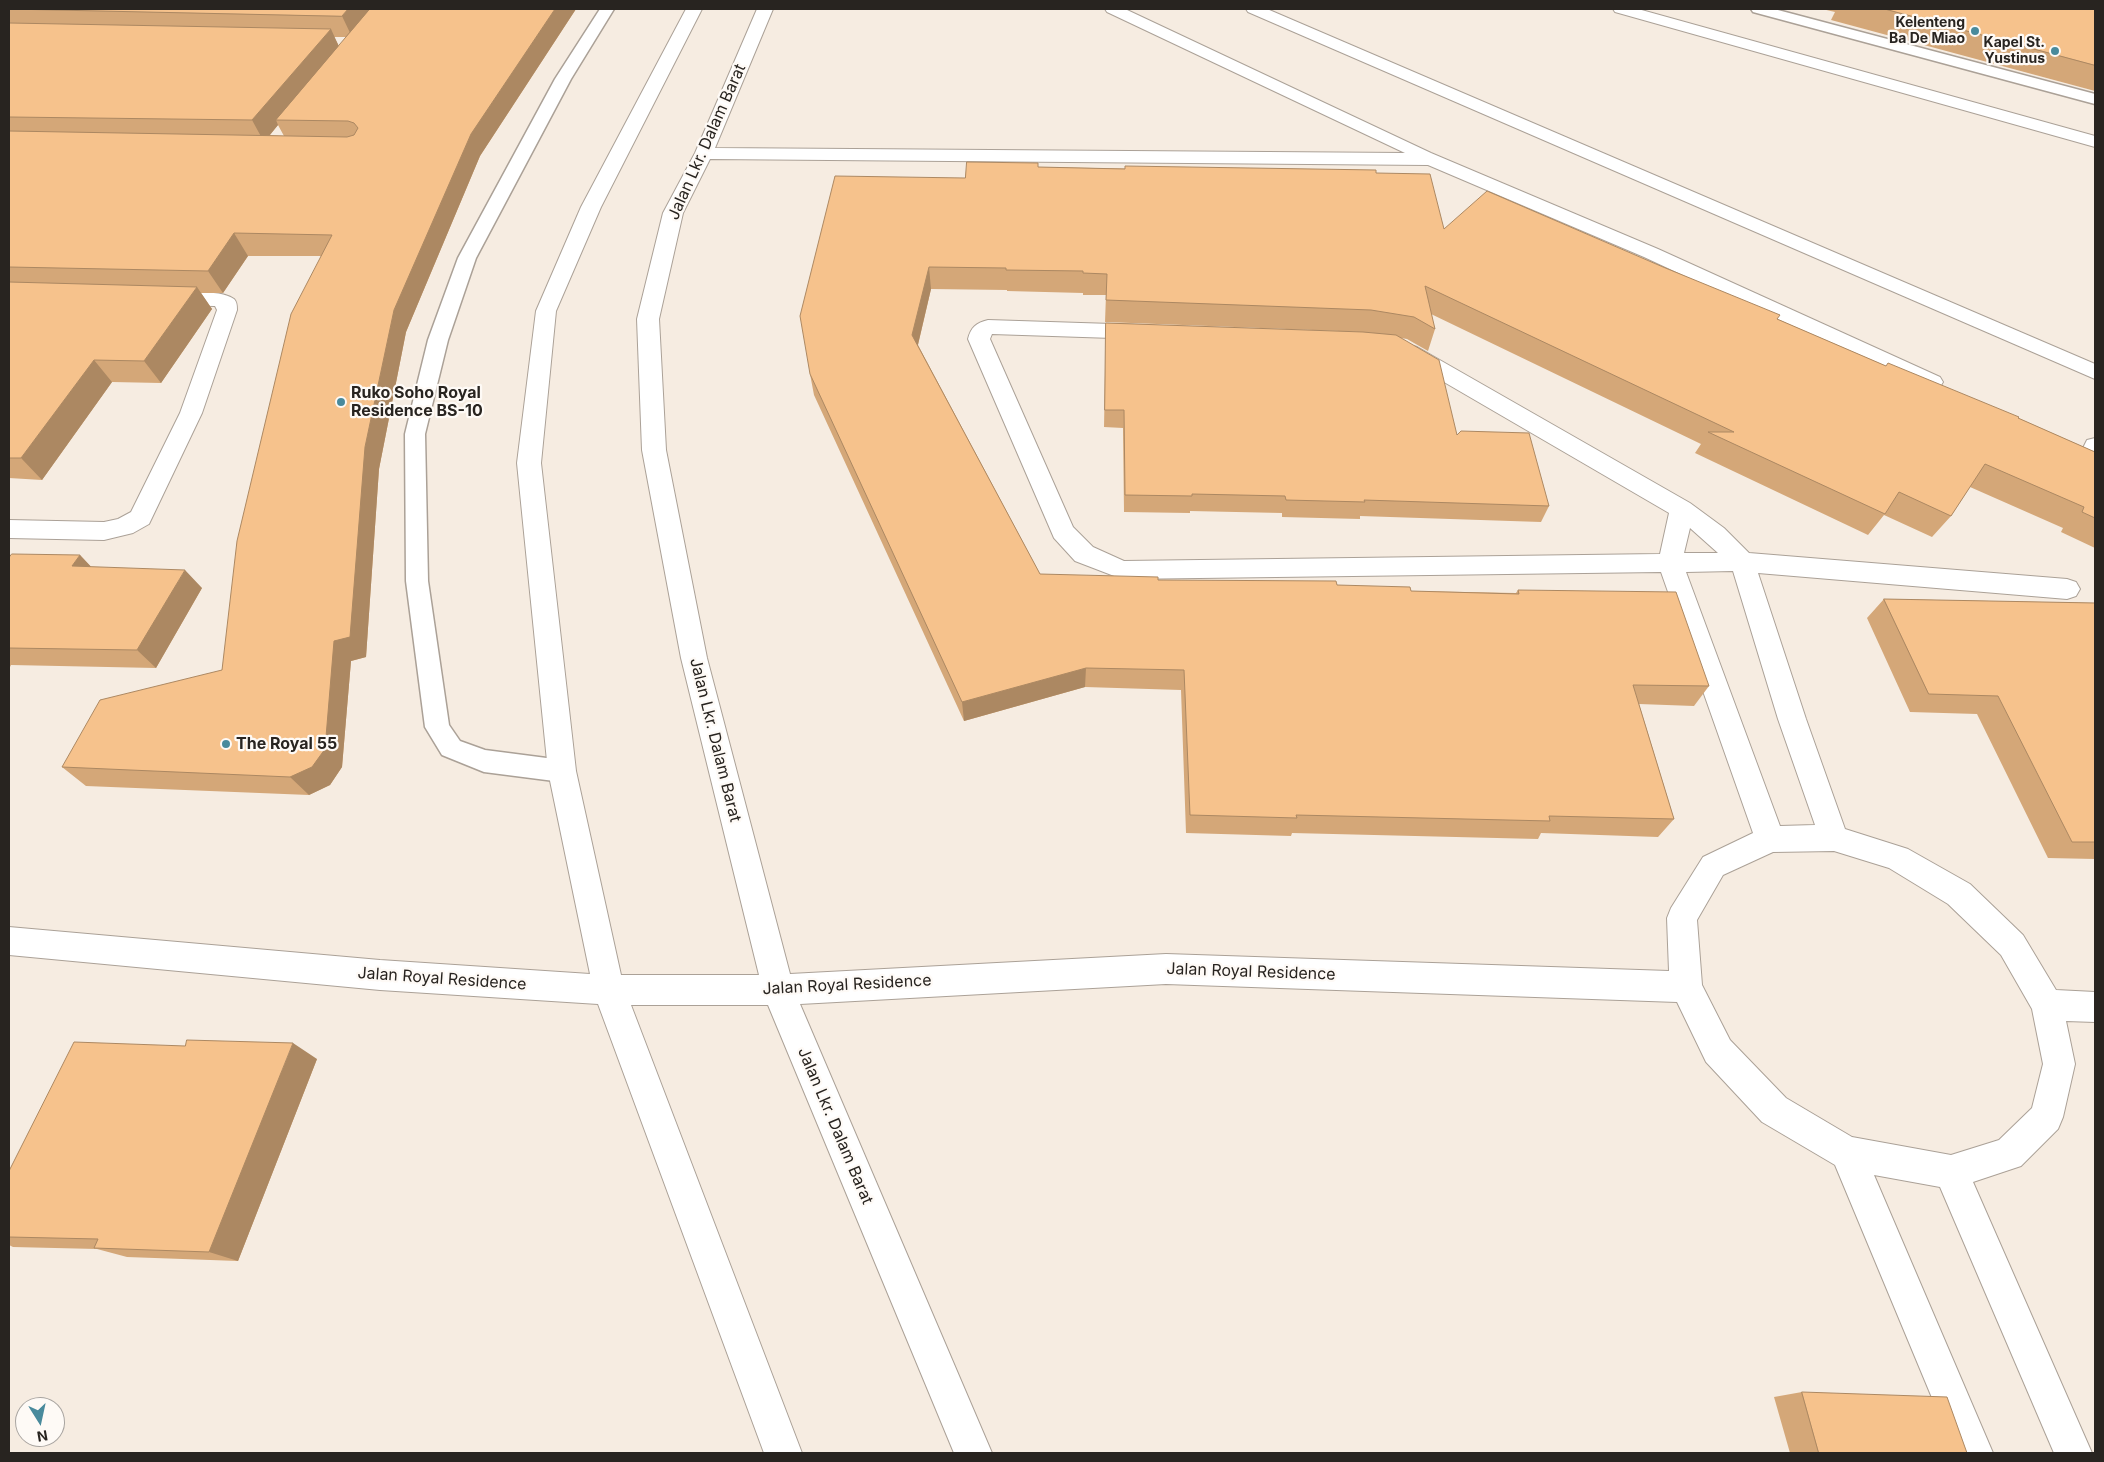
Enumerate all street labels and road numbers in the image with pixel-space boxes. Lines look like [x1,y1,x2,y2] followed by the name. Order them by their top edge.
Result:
[664,61,750,223] street label: Jalan Lkr. Dalam Barat
[685,656,745,824] street label: Jalan Lkr. Dalam Barat
[1166,959,1336,985] street label: Jalan Royal Residence
[357,964,527,994] street label: Jalan Royal Residence
[762,971,932,999] street label: Jalan Royal Residence
[793,1045,877,1207] street label: Jalan Lkr. Dalam Barat

